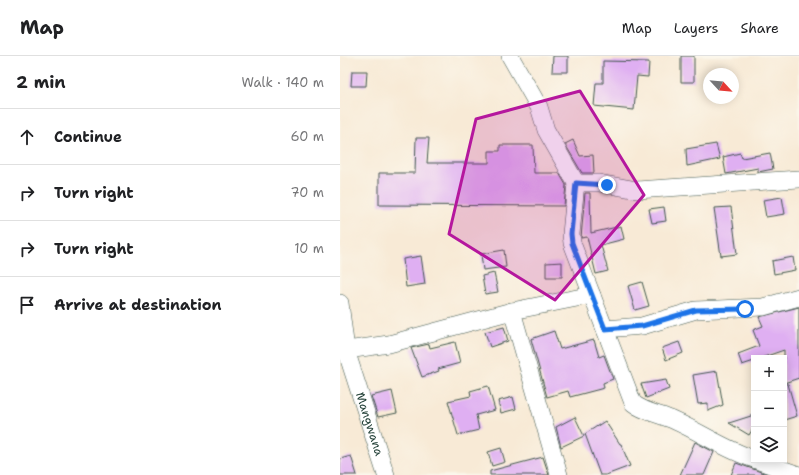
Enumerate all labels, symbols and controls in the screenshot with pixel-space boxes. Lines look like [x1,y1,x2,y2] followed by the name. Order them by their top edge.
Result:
[20,15,64,40] text: Map
[622,19,652,37] text: Map
[674,19,718,37] text: Layers
[740,19,779,37] text: Share
[703,68,739,104] north arrow
[16,71,66,93] text: 2 min
[241,74,324,91] text: Walk · 140 m
[16,126,38,148] icon: ahead
[54,127,122,147] text: Continue
[291,128,324,145] text: 60 m
[598,176,616,194] route end
[16,182,38,204] icon: right
[54,183,134,203] text: Turn right
[290,184,324,201] text: 70 m
[16,238,38,260] icon: right
[54,239,134,259] text: Turn right
[294,240,324,257] text: 10 m
[16,294,38,316] icon: arrive
[54,295,222,315] text: Arrive at destination
[736,300,754,318] route start
[751,355,787,463] map controls
[751,355,787,391] button: +
[352,390,387,458] street label: Mangwana
[751,391,787,427] button: −
[751,427,787,463] button: layers

